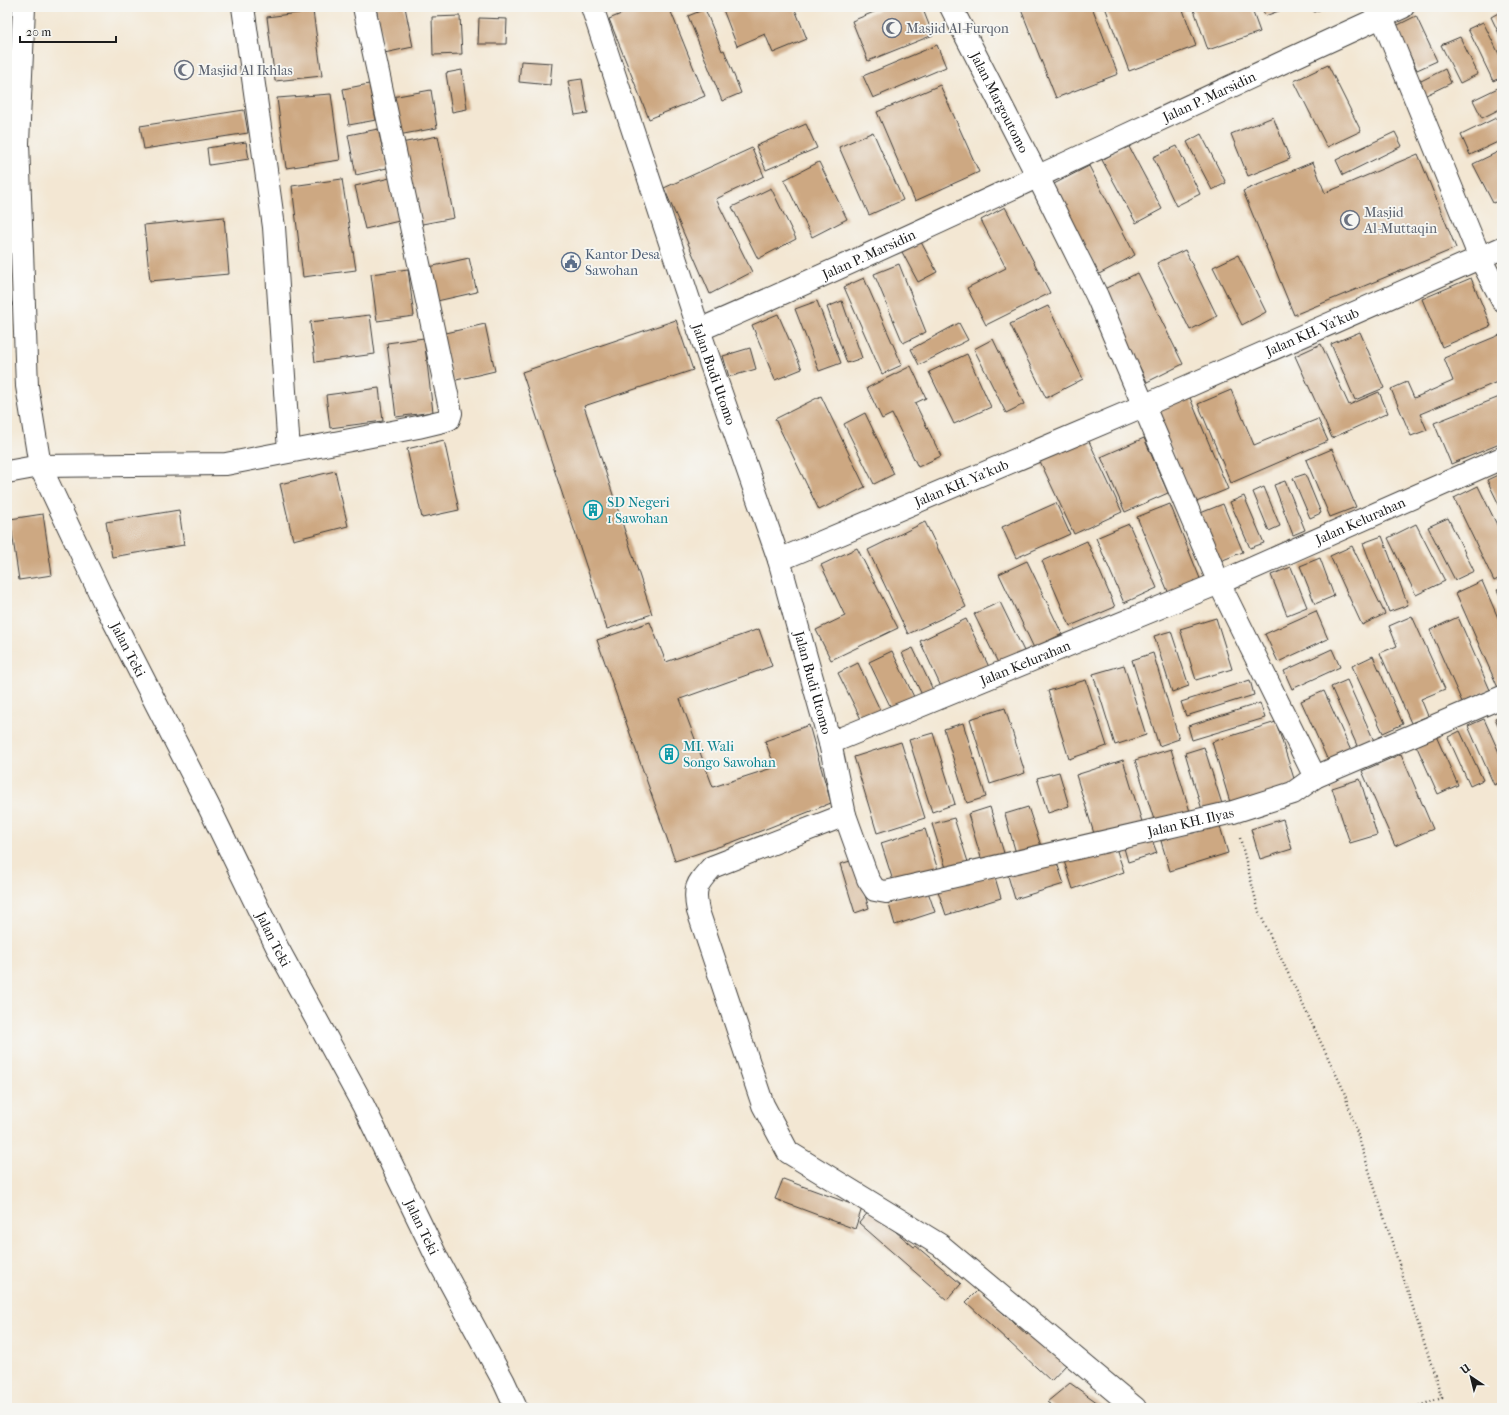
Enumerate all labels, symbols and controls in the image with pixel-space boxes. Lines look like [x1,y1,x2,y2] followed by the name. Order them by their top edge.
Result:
[881,17,903,39] mosque icon: Masjid Al-Furqon
[20,18,116,44] scale bar
[906,20,1009,37] place label: Masjid Al-Furqon
[26,25,51,39] text: 20 m
[966,48,1032,156] street label: Jalan Margoutomo
[173,59,195,81] mosque icon: Masjid Al Ikhlas
[198,62,293,79] place label: Masjid Al Ikhlas
[1159,68,1259,126] street label: Jalan P. Marsidin
[1363,204,1437,237] place label: Masjid Al-Muttaqin
[1339,209,1361,231] mosque icon: Masjid Al-Muttaqin
[819,226,918,284] street label: Jalan P. Marsidin
[585,246,661,279] place label: Kantor Desa Sawohan
[560,251,582,273] public building icon: Kantor Desa Sawohan
[1262,304,1362,360] street label: Jalan KH. Ya'kub
[688,320,739,427] street label: Jalan Budi Utomo
[911,456,1011,511] street label: Jalan KH. Ya'kub
[607,494,670,527] place label: SD Negeri 1 Sawohan
[1312,494,1408,549] street label: Jalan Kelurahan
[582,499,604,521] building icon: SD Negeri 1 Sawohan
[106,618,149,680] street label: Jalan Teki
[790,628,835,736] street label: Jalan Budi Utomo
[977,637,1073,690] street label: Jalan Kelurahan
[683,738,776,771] place label: MI. Wali Songo Sawohan
[658,743,680,765] building icon: MI. Wali Songo Sawohan
[1145,804,1235,841] street label: Jalan KH. Ilyas
[252,908,294,970] street label: Jalan Teki
[401,1196,442,1258] street label: Jalan Teki
[1451,1357,1491,1397] north arrow
[1457,1361,1473,1378] text: U

